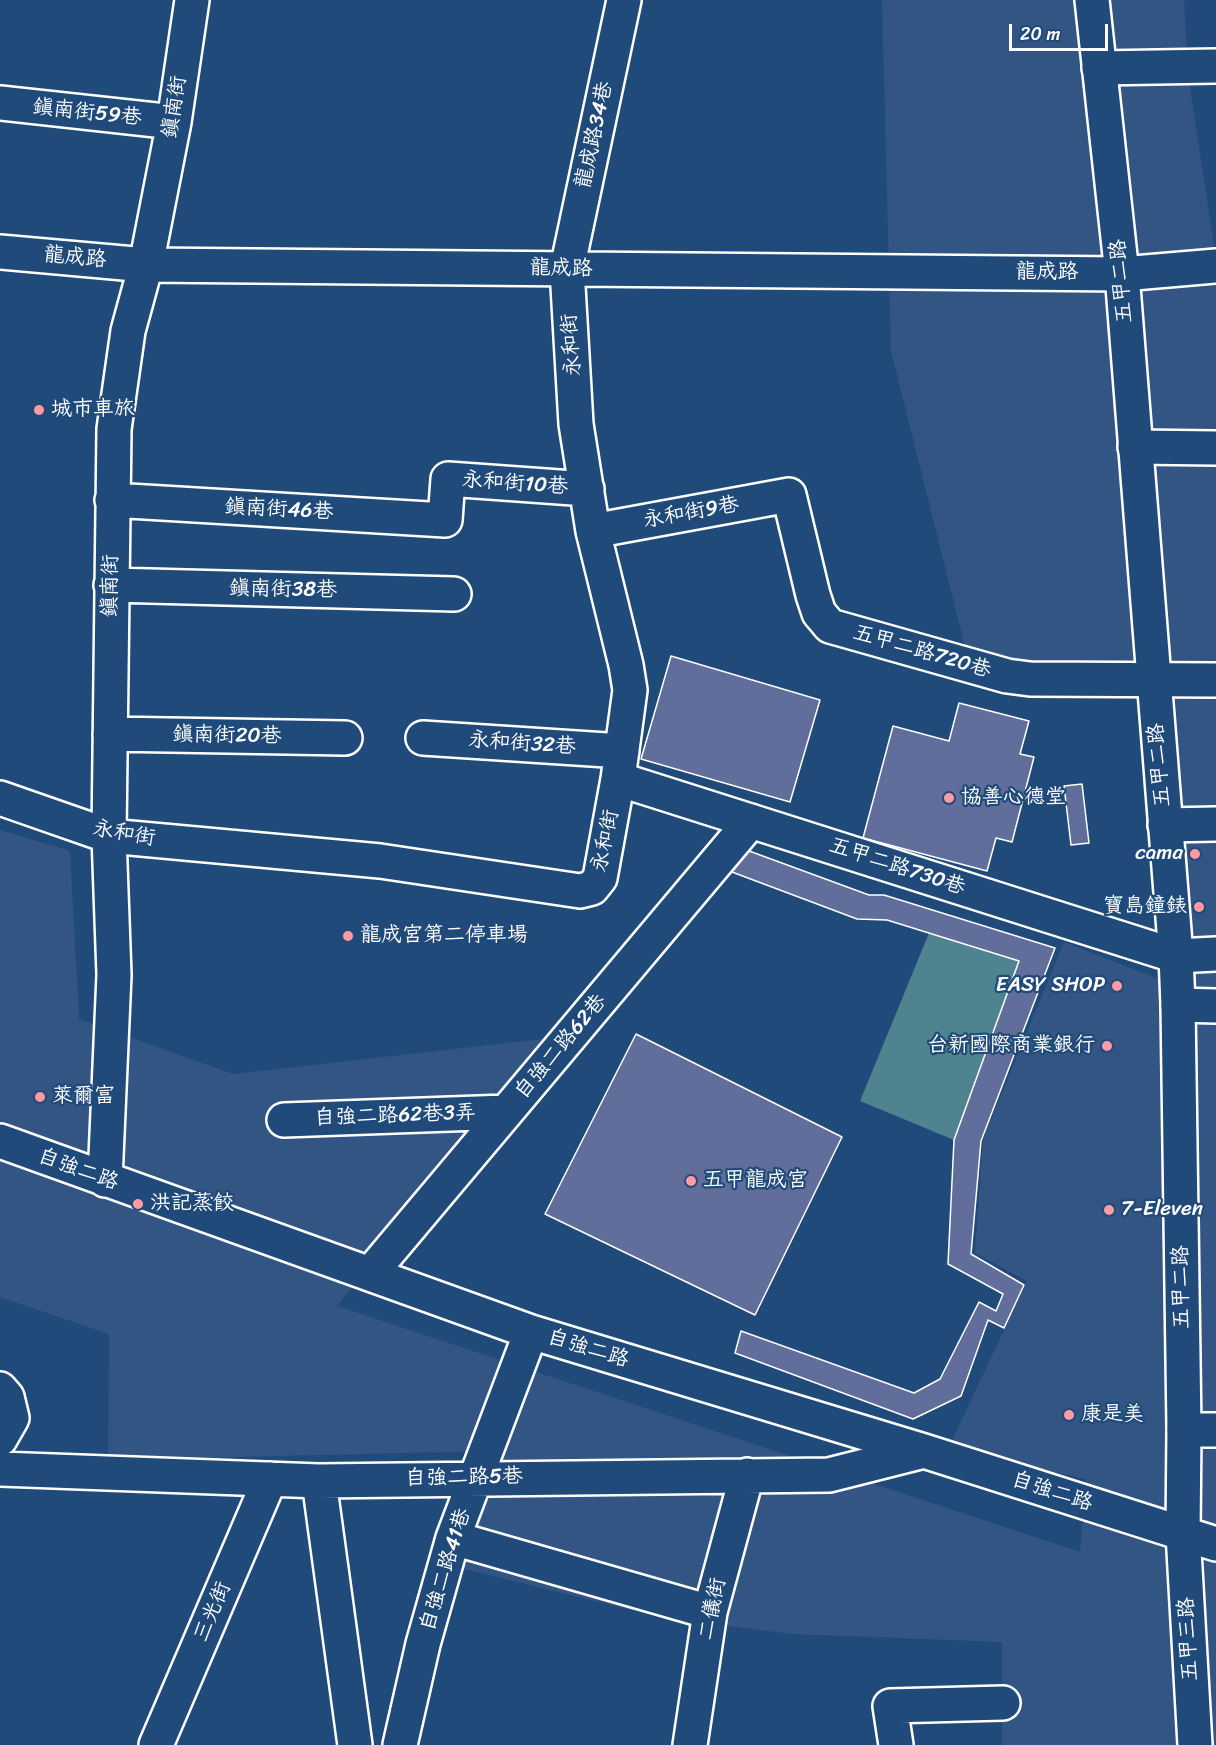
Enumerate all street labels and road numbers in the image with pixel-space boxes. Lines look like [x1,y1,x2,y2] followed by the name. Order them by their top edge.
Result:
[158,74,192,140] street label: 鎮南街
[571,79,619,191] street label: 龍成路34巷
[31,95,143,131] street label: 鎮南街59巷
[1106,238,1138,324] street label: 五甲二路
[43,243,107,273] street label: 龍成路
[529,256,593,282] street label: 龍成路
[1016,260,1078,286] street label: 龍成路
[557,313,587,377] street label: 永和街
[461,468,569,500] street label: 永和街10巷
[641,492,741,534] street label: 永和街9巷
[224,495,334,525] street label: 鎮南街46巷
[98,554,124,618] street label: 鎮南街
[229,576,337,604] street label: 鎮南街38巷
[850,620,994,684] street label: 五甲二路720巷
[172,722,282,750] street label: 鎮南街20巷
[1144,722,1176,808] street label: 五甲二路
[467,728,577,760] street label: 永和街32巷
[587,808,625,874] street label: 永和街
[91,816,157,852] street label: 永和街
[826,833,968,901] street label: 五甲二路730巷
[510,989,612,1105] street label: 自強二路62巷
[314,1101,476,1131] street label: 自強二路62巷3弄
[34,1144,122,1196] street label: 自強二路
[1169,1245,1195,1329] street label: 五甲二路
[544,1325,632,1373] street label: 自強二路
[405,1464,523,1492] street label: 自強二路5巷
[1008,1467,1096,1517] street label: 自強二路
[415,1506,477,1634] street label: 自強二路41巷
[694,1576,732,1642] street label: 二儀街
[189,1578,237,1646] street label: 三光街
[1174,1596,1204,1682] street label: 五甲三路

